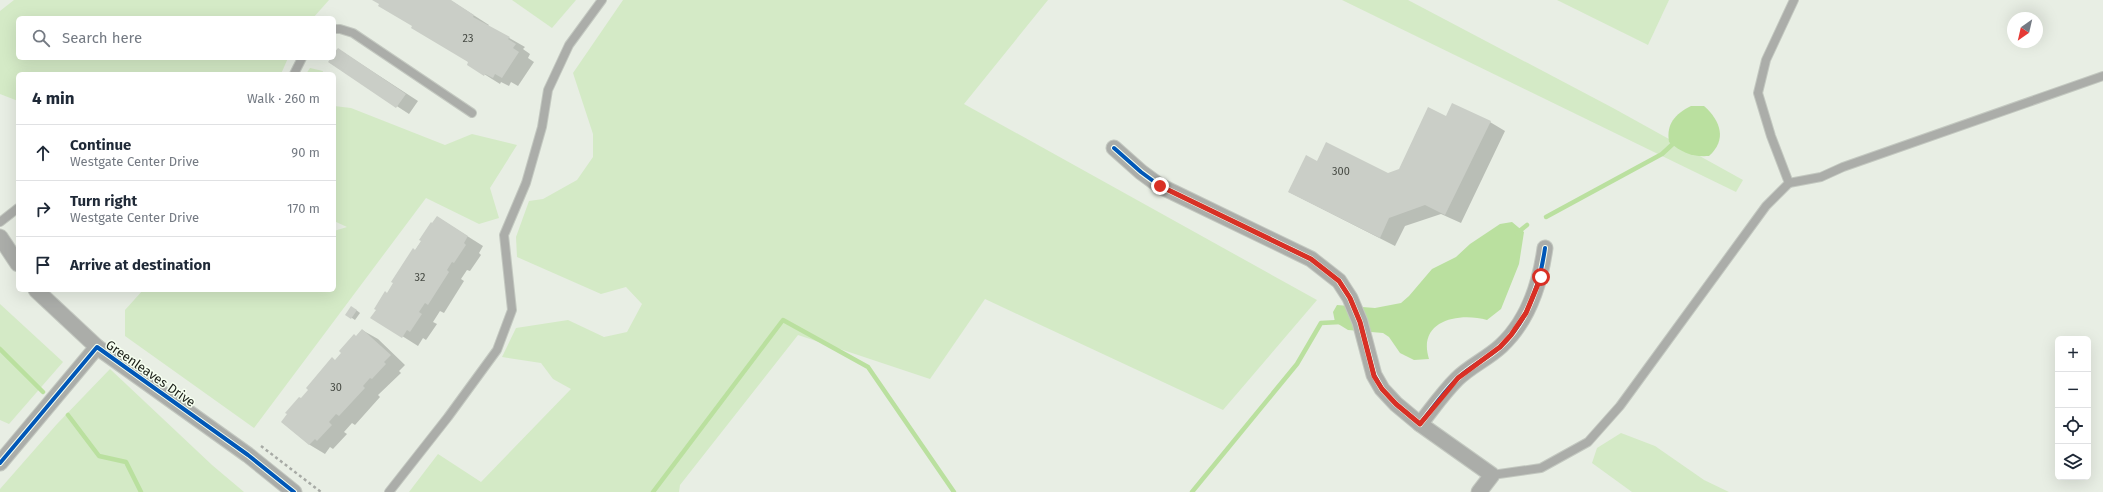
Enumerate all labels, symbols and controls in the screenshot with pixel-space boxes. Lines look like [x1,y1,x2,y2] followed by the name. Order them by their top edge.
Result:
[2007,12,2043,48] north arrow
[16,16,336,60] search box
[30,27,52,49] icon: search
[62,29,142,47] text: Search here
[463,32,473,45] house number: 23
[32,88,75,109] text: 4 min
[247,91,320,106] text: Walk · 260 m
[70,136,131,154] text: Continue
[32,142,54,164] icon: ahead
[291,145,320,160] text: 90 m
[70,154,199,169] text: Westgate Center Drive
[1332,165,1350,178] house number: 300
[1151,177,1169,195] route end
[70,192,137,210] text: Turn right
[32,198,54,220] icon: right
[287,201,320,216] text: 170 m
[70,210,199,225] text: Westgate Center Drive
[32,254,54,276] icon: arrive
[70,256,211,274] text: Arrive at destination
[1532,268,1550,286] route start
[415,271,425,284] house number: 32
[2055,336,2091,480] map controls
[2055,336,2091,372] button: +
[103,337,198,410] street label: Greenleaves Drive
[2055,372,2091,408] button: −
[330,381,342,394] house number: 30
[2055,408,2091,444] button: locate
[2055,444,2091,480] button: layers

